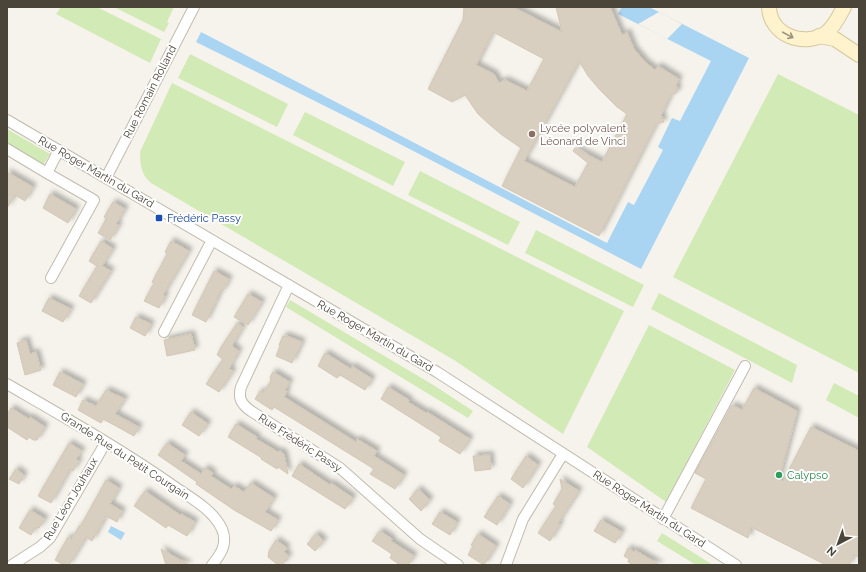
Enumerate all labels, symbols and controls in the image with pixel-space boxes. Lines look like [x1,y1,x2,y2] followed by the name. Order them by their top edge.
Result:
[782,31,794,39] one-way arrow
[121,43,179,141] street label: Rue Romain Rolland
[540,122,627,148] place label: Lycée polyvalent Léonard de Vinci
[527,129,537,139] marker: Lycée polyvalent Léonard de Vinci
[36,134,156,211] street label: Rue Roger Martin du Gard
[167,212,241,225] place label: Frédéric Passy
[154,213,164,223] marker: Frédéric Passy
[315,298,435,375] street label: Rue Roger Martin du Gard
[58,409,192,503] street label: Grande Rue du Petit Courgain
[256,411,344,475] street label: Rue Frédéric Passy
[41,455,101,543] street label: Rue Léon Jouhaux
[590,468,708,550] street label: Rue Roger Martin du Gard
[787,469,828,482] place label: Calypso
[774,470,784,480] marker: Calypso
[818,524,858,564] north arrow
[824,544,839,559] text: N

